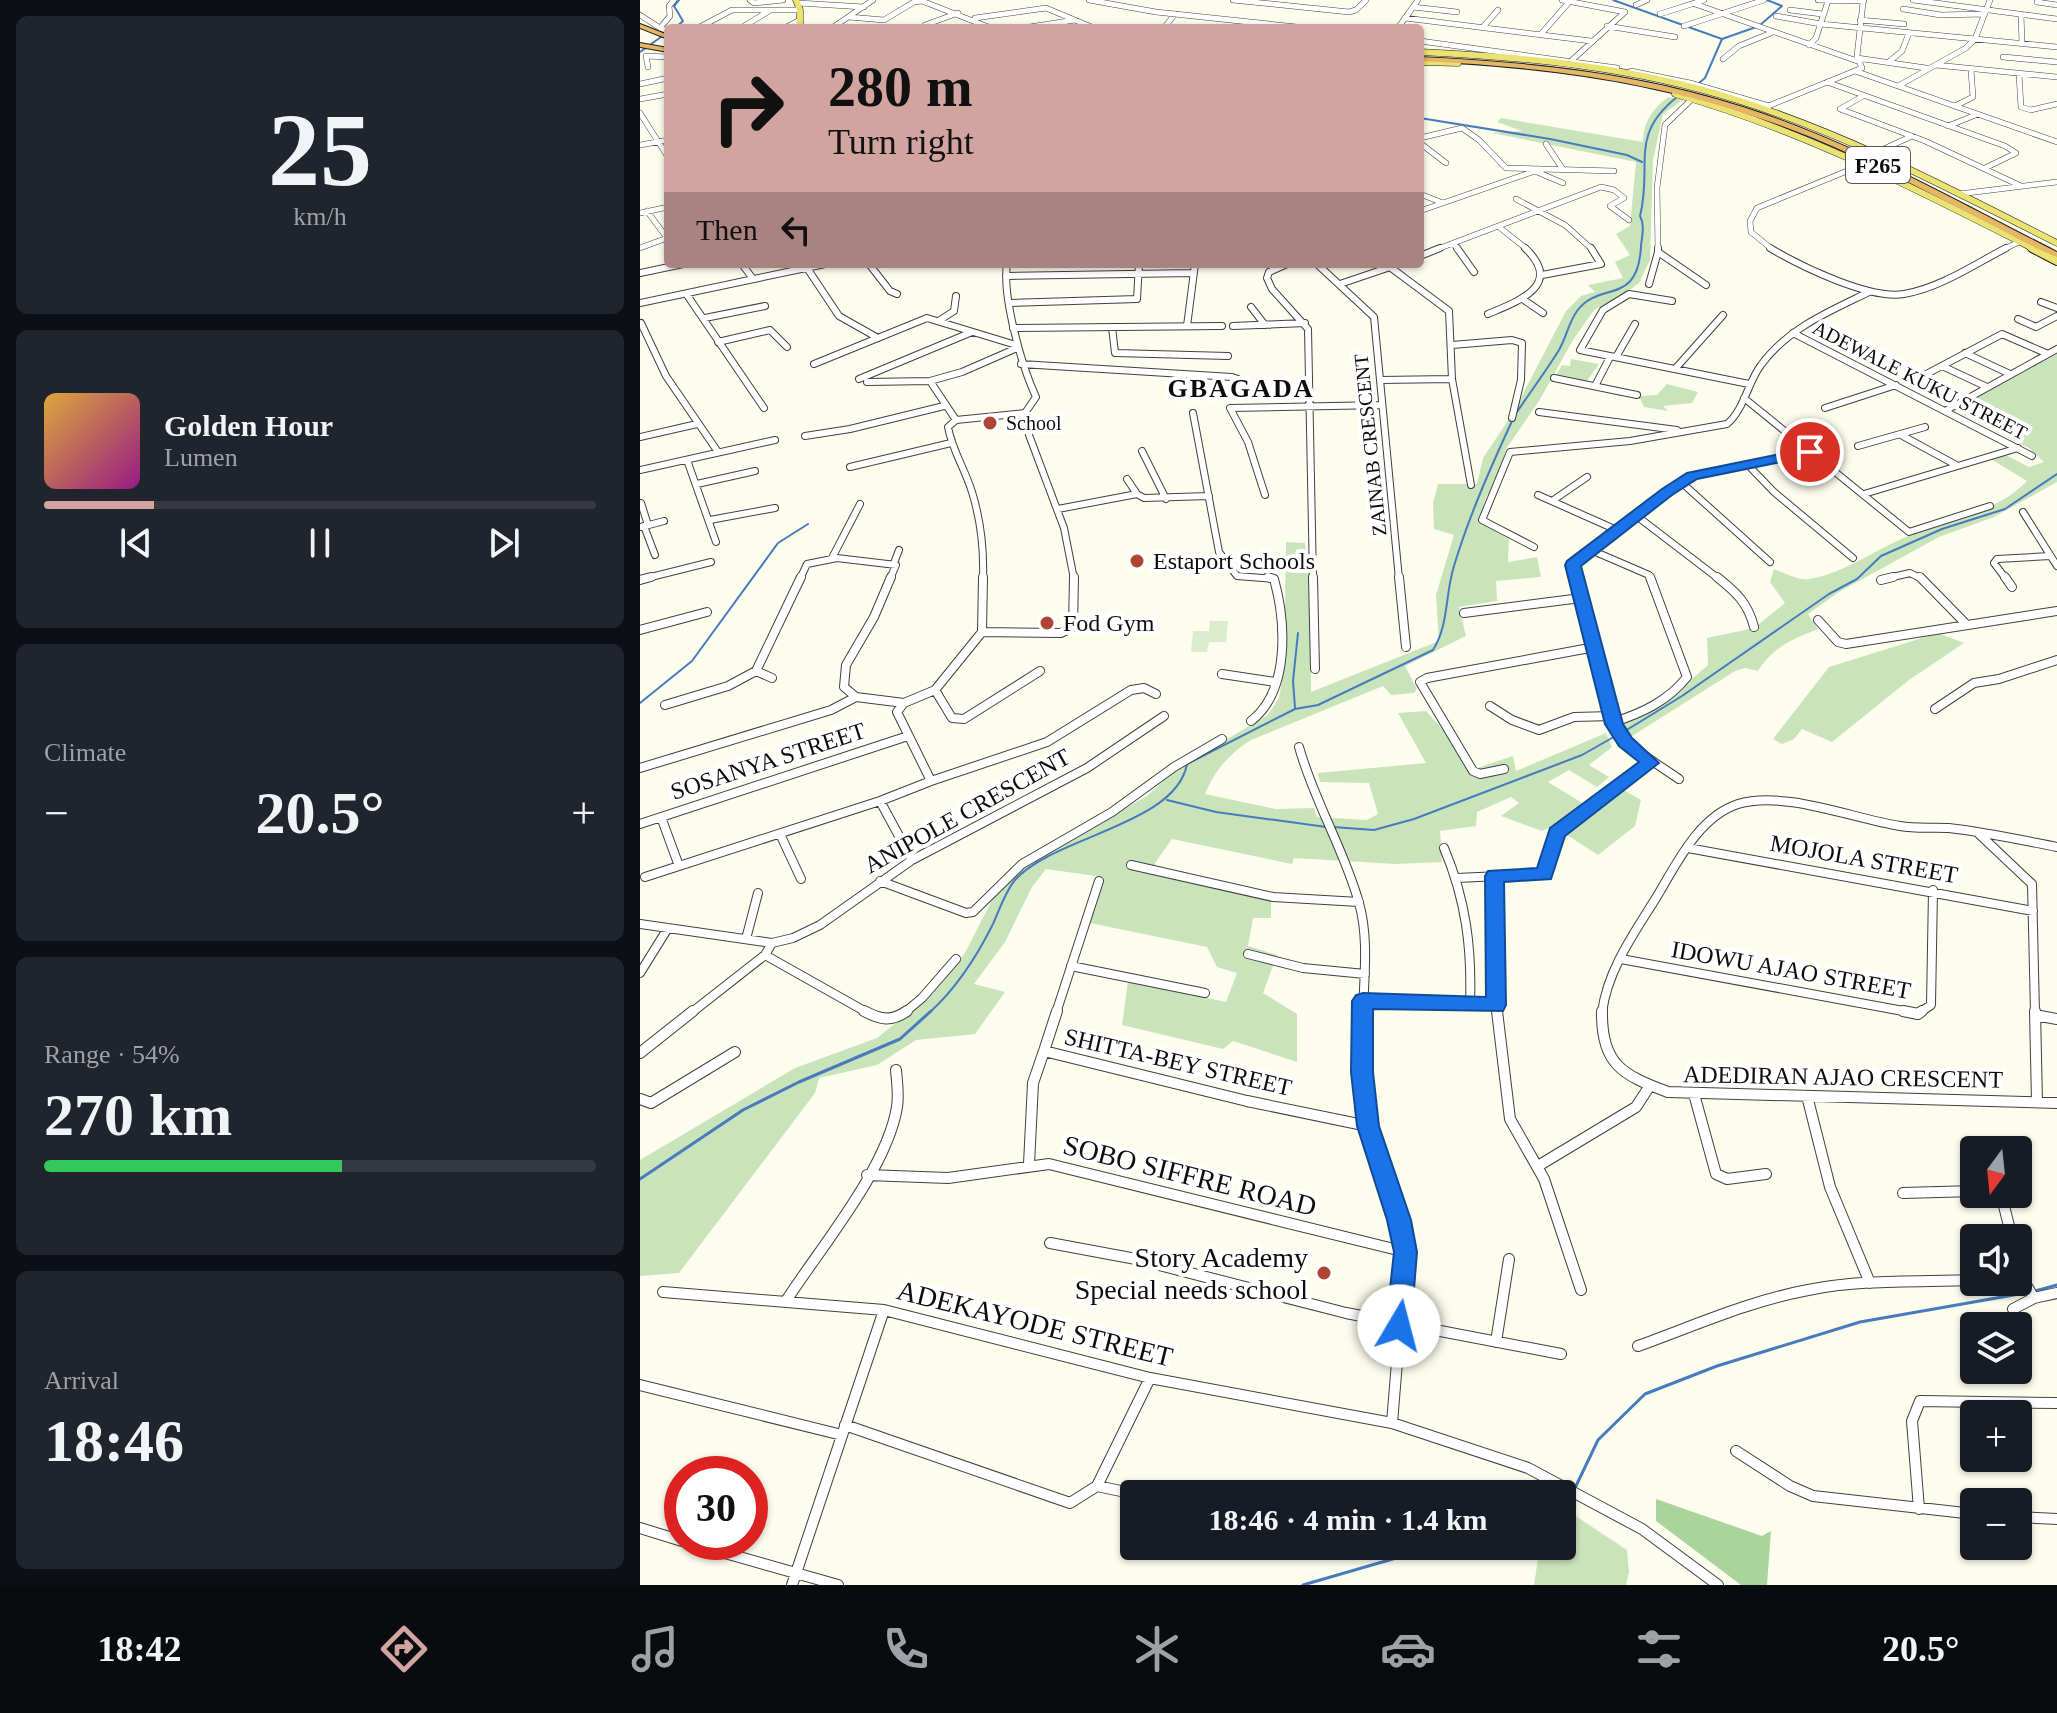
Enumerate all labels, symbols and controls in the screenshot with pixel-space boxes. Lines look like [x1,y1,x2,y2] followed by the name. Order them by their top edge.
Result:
[696,56,800,160] icon: right
[828,56,973,118] text: 280 m
[268,92,372,207] text: 25
[828,122,974,162] text: Turn right
[1846,147,1910,183] road number: F265
[293,202,347,231] text: km/h
[774,208,818,252] icon: left
[696,213,758,246] text: Then
[1809,316,2031,444] street label: ADEWALE KUKU STREET
[1350,353,1390,537] street label: ZAINAB CRESCENT
[1168,374,1314,403] district label: GBAGADA
[164,409,333,442] text: Golden Hour
[1006,412,1062,434] place label: School
[981,414,999,432] marker: School
[1776,418,1844,486] pin
[1788,430,1832,474] icon: arrive
[164,443,238,472] text: Lumen
[114,521,158,565] icon: previous
[298,521,342,565] icon: pause
[482,521,526,565] icon: next
[1153,548,1315,574] place label: Estaport Schools
[1128,552,1146,570] marker: Estaport Schools
[1063,610,1155,636] place label: Fod Gym
[1038,614,1056,632] marker: Fod Gym
[667,717,869,805] street label: SOSANYA STREET
[44,738,126,767] text: Climate
[860,743,1075,878] street label: ANIPOLE CRESCENT
[256,780,385,846] text: 20.5°
[44,789,69,838] text: −
[571,789,596,838] text: +
[1768,830,1960,888] street label: MOJOLA STREET
[1669,936,1913,1004] street label: IDOWU AJAO STREET
[1062,1023,1295,1101] street label: SHITTA-BEY STREET
[44,1040,180,1069] text: Range · 54%
[1683,1061,2004,1093] street label: ADEDIRAN AJAO CRESCENT
[44,1082,232,1148] text: 270 km
[1060,1129,1320,1222] street label: SOBO SIFFRE ROAD
[1960,1136,2032,1208] north arrow
[1960,1136,2032,1560] map controls
[1960,1224,2032,1296] button: sound
[1075,1242,1308,1305] place label: Story Academy Special needs school
[1315,1264,1333,1282] marker: Story Academy Special needs school
[894,1274,1176,1373] street label: ADEKAYODE STREET
[1357,1284,1441,1368] position arrow
[1960,1312,2032,1384] button: layers
[44,1366,119,1395] text: Arrival
[1960,1400,2032,1472] button: +
[44,1408,184,1474] text: 18:46
[664,1456,768,1560] speed limit sign: 30
[1960,1488,2032,1560] button: −
[1208,1503,1488,1536] text: 18:46 · 4 min · 1.4 km
[376,1621,432,1677] icon: directions
[627,1621,683,1677] icon: music
[878,1621,934,1677] icon: phone
[1129,1621,1185,1677] icon: climate
[1380,1621,1436,1677] icon: car
[1631,1621,1687,1677] icon: filters
[97,1629,181,1669] text: 18:42
[1882,1629,1959,1669] text: 20.5°

